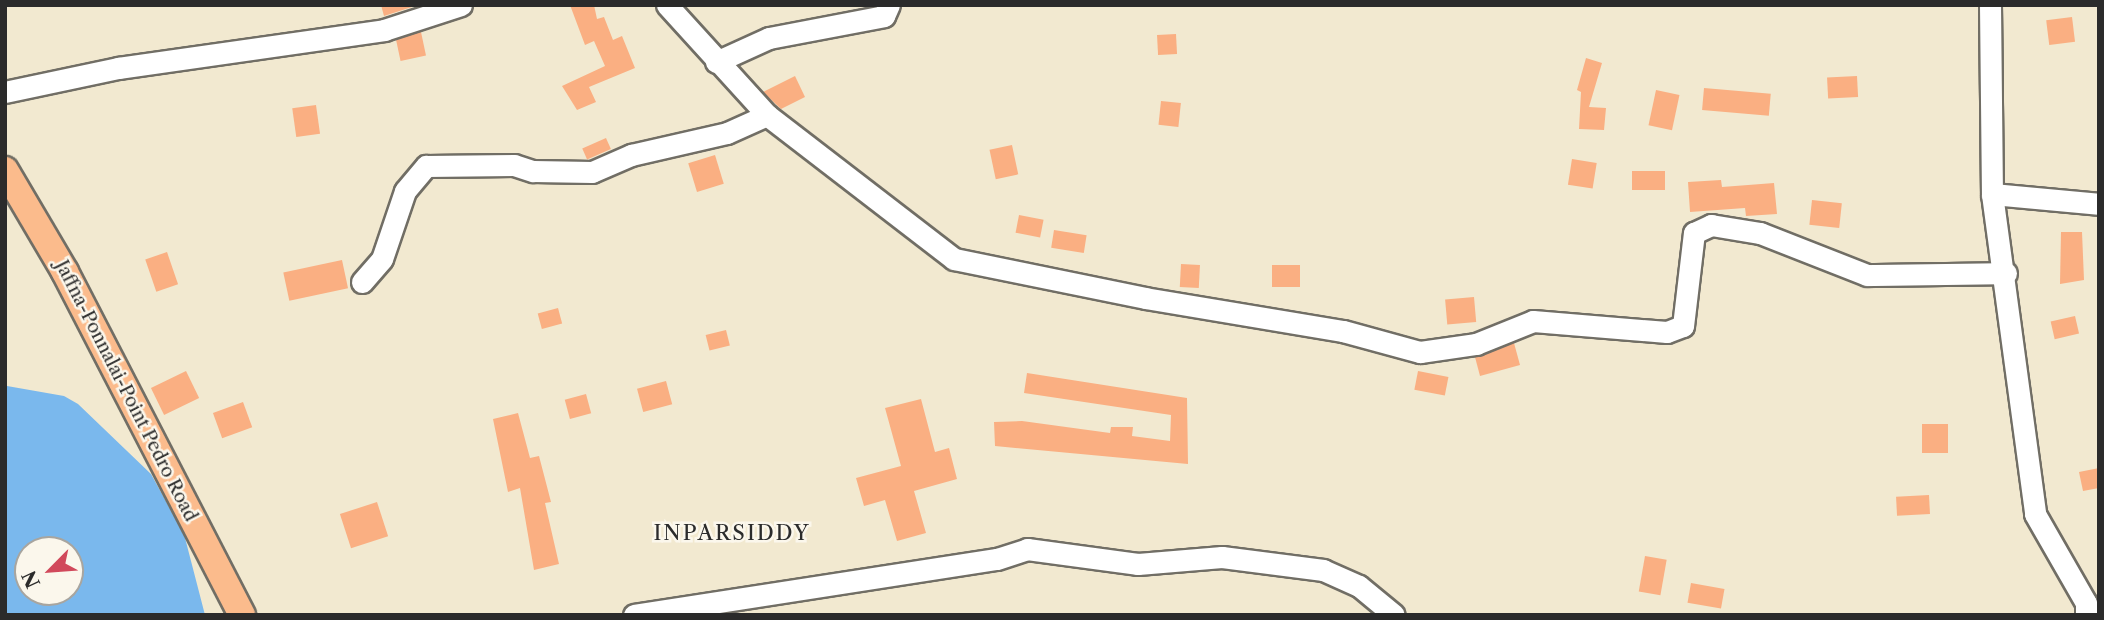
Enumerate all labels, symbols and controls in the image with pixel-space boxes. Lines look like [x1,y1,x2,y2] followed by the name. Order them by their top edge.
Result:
[50,257,202,525] street label: Jaffna-Ponnalai-Point Pedro Road
[655,520,809,546] district label: INPARSIDDY
[14,536,84,606] north arrow
[17,567,45,592] text: N

